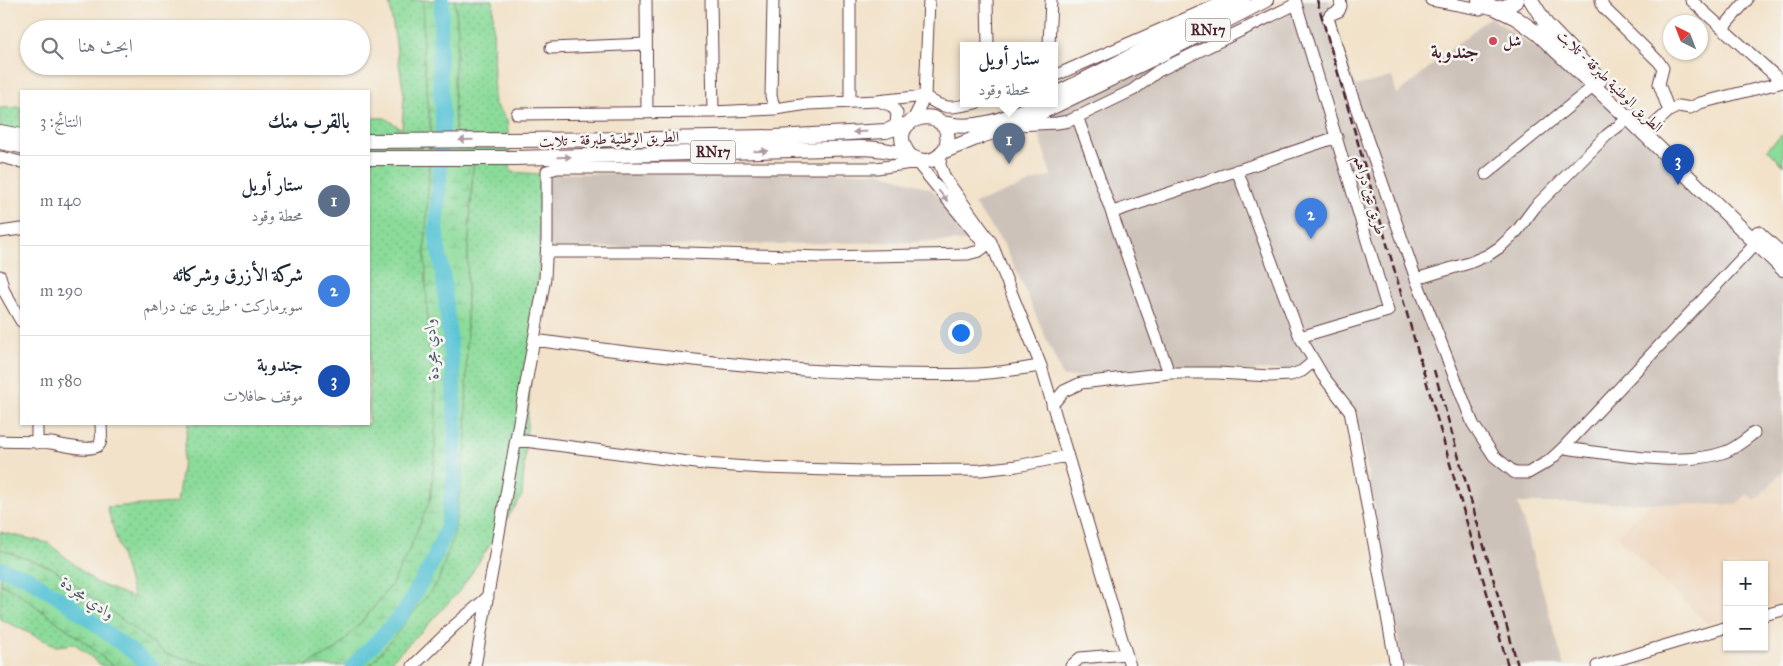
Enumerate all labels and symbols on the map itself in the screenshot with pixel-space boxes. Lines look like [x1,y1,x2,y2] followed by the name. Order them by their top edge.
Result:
[1663,15,1708,60] north arrow
[1186,18,1230,42] road number: RN17
[1553,26,1667,137] street label: الطريق الوطنية طبرقة - تلابت
[1503,32,1521,52] place label: شل
[1487,35,1499,47] marker: شل
[1431,39,1479,63] district label: جندوبة
[993,123,1025,164] pin: 1
[539,128,679,151] street label: الطريق الوطنية طبرقة - تلابت
[852,129,868,137] one-way arrow
[458,136,474,144] one-way arrow
[690,140,736,163] road number: RN17
[1662,144,1694,185] pin: 3
[753,147,769,155] one-way arrow
[556,153,572,161] one-way arrow
[1345,153,1390,238] street label: طريق عين دراهم
[938,189,949,202] one-way arrow
[1295,198,1327,239] pin: 2
[419,318,446,381] water label: وادي مجردة
[948,320,974,346] your location
[55,572,118,626] water label: وادي مجردة

